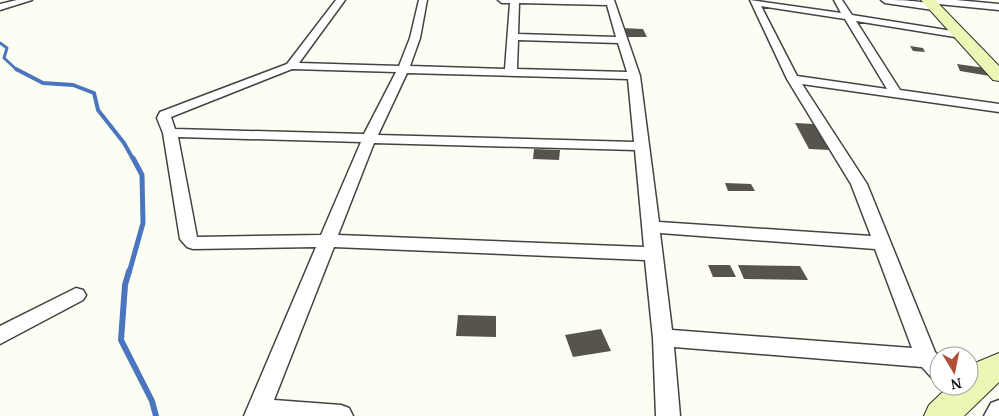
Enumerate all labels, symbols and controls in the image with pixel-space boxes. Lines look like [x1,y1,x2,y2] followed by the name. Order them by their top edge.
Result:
[929,346,979,396] north arrow
[949,374,963,395] text: N

